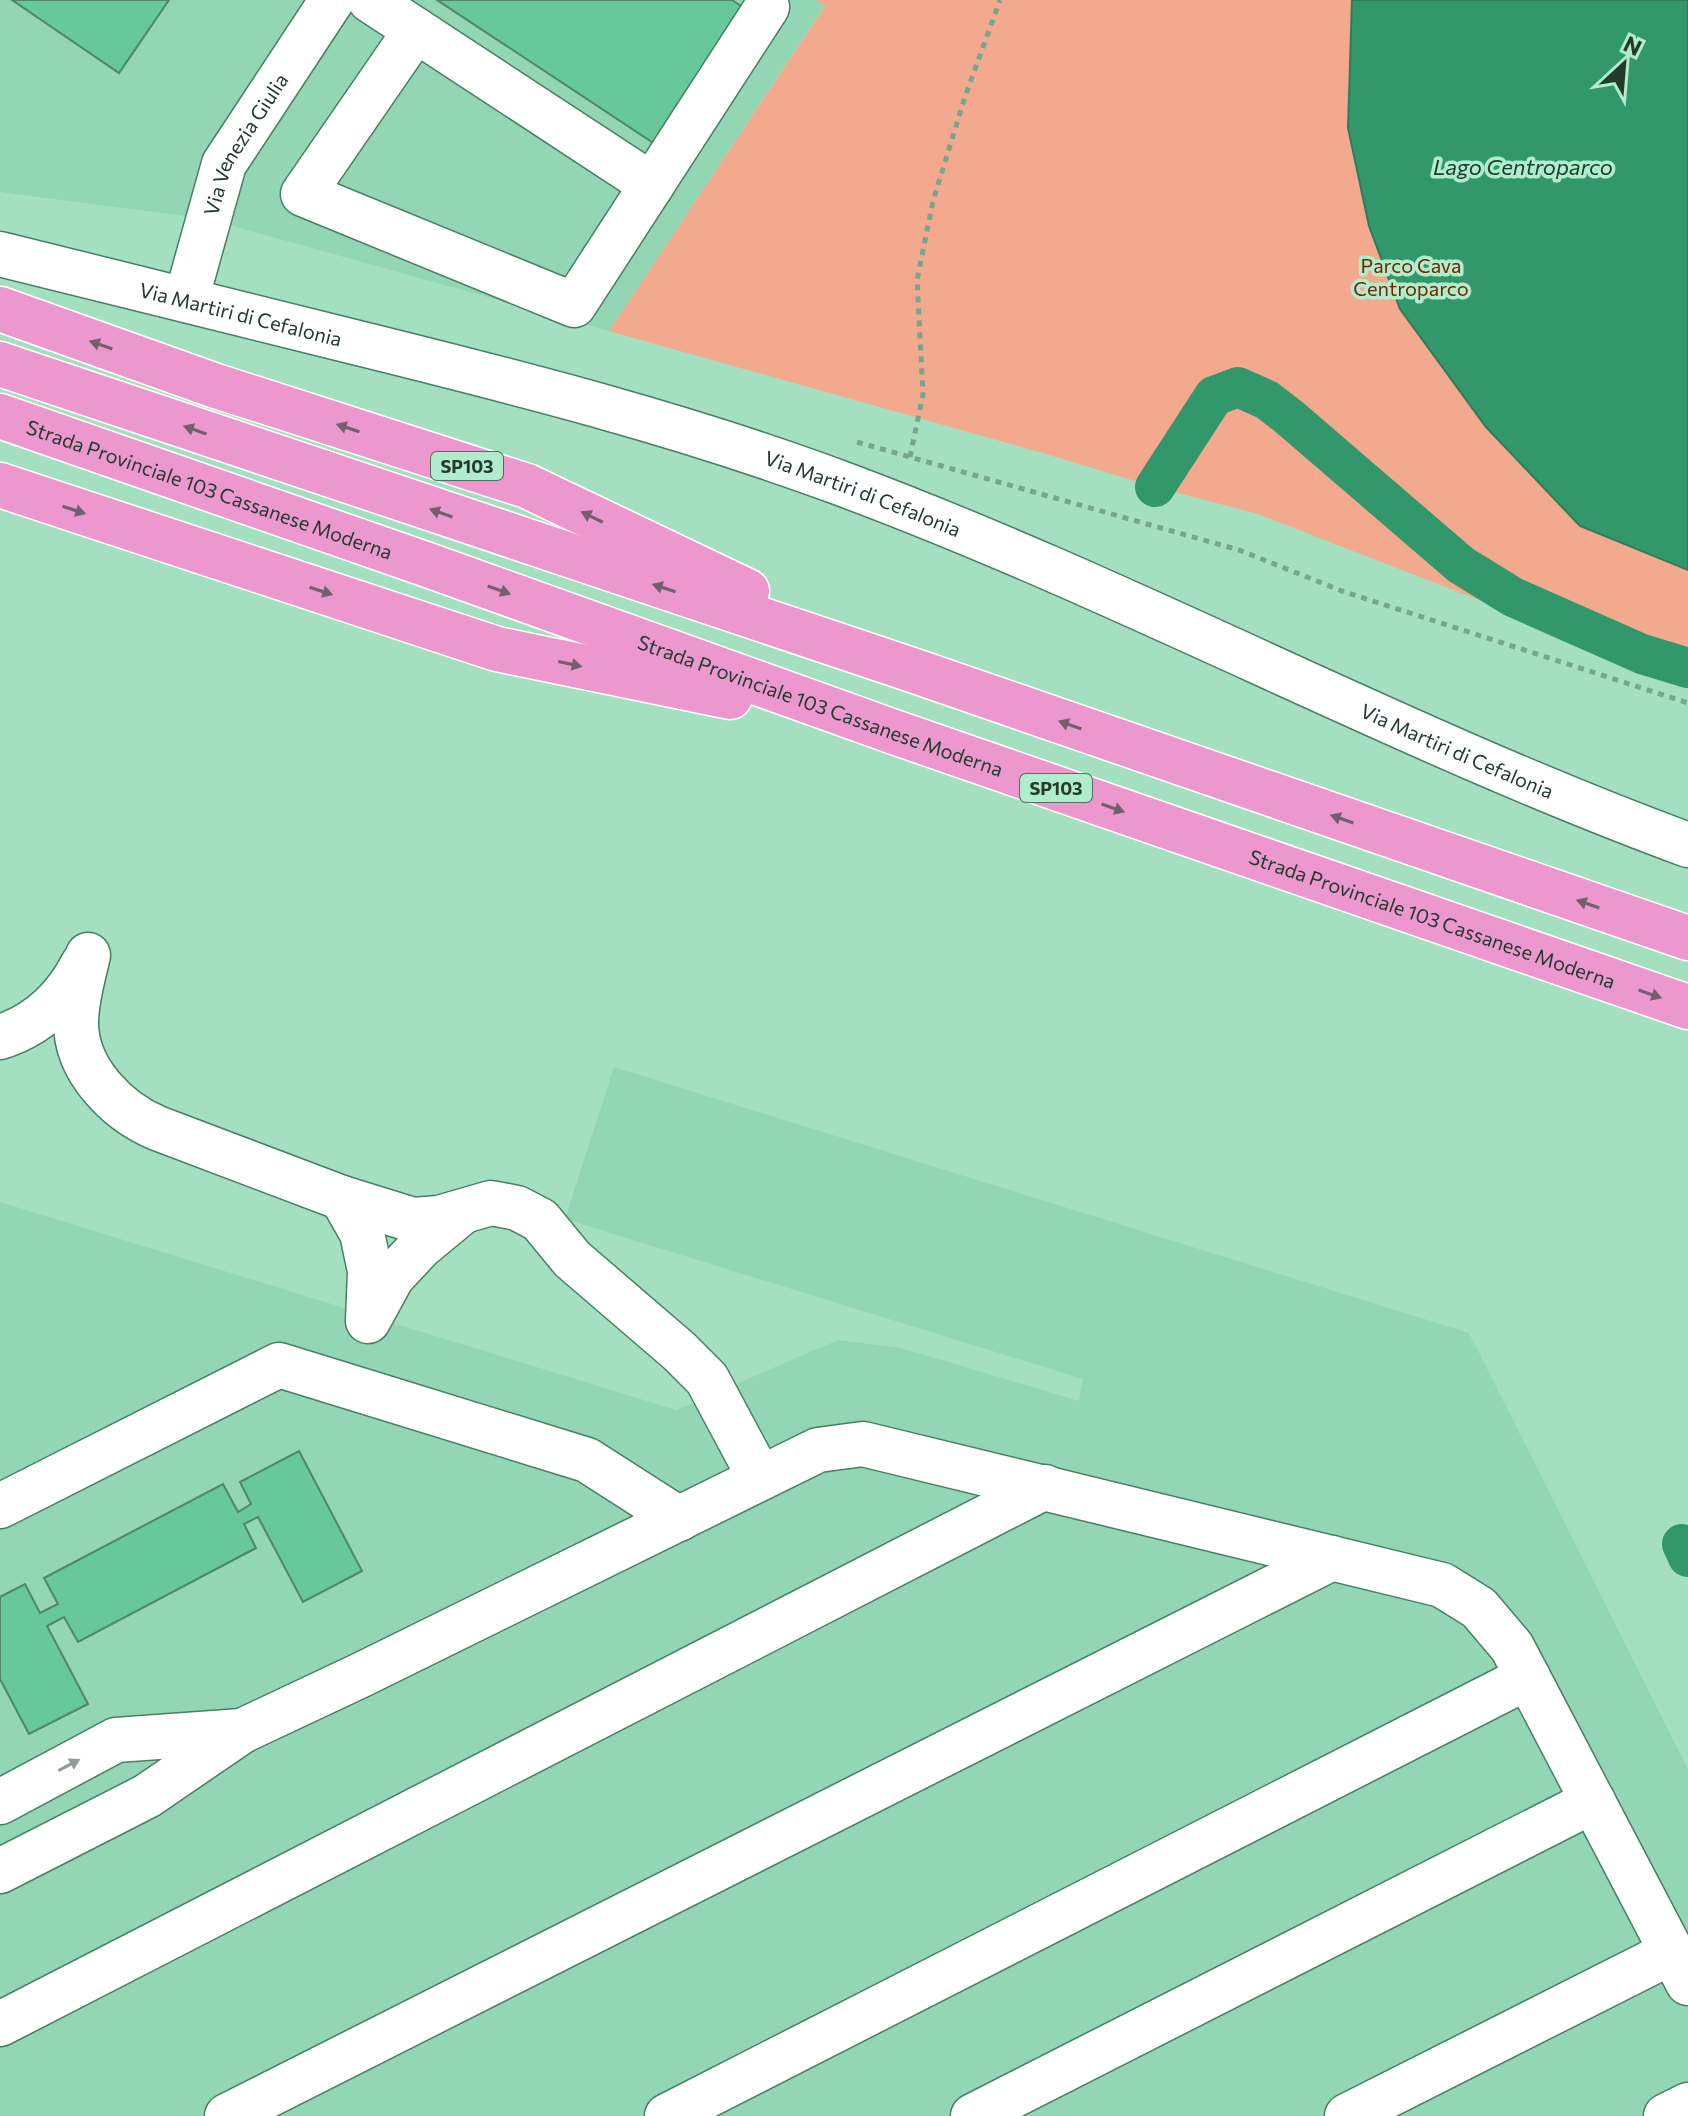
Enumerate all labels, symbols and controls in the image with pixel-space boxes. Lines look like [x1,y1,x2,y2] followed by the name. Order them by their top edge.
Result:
[1584,24,1664,104] north arrow
[1620,30,1646,61] text: N
[198,69,293,218] street label: Via Venezia Giulia
[1433,153,1613,180] water label: Lago Centroparco
[1353,253,1469,300] park label: Parco Cava Centroparco
[137,277,344,351] street label: Via Martiri di Cefalonia
[89,339,113,351] one-way arrow
[23,414,396,564] street label: Strada Provinciale 103 Cassanese Moderna
[336,421,360,434] one-way arrow
[182,423,206,435] one-way arrow
[762,445,965,541] street label: Via Martiri di Cefalonia
[431,452,503,480] road number: SP103
[62,504,86,516] one-way arrow
[429,506,453,518] one-way arrow
[580,510,603,524] one-way arrow
[652,581,676,593] one-way arrow
[309,585,333,597] one-way arrow
[487,585,511,597] one-way arrow
[635,629,1006,781] street label: Strada Provinciale 103 Cassanese Moderna
[558,658,583,671] one-way arrow
[1357,698,1557,803] street label: Via Martiri di Cefalonia
[1058,718,1082,730] one-way arrow
[1020,774,1092,802] road number: SP103
[1102,802,1126,814] one-way arrow
[1330,812,1354,824] one-way arrow
[1246,844,1619,993] street label: Strada Provinciale 103 Cassanese Moderna
[1576,897,1600,909] one-way arrow
[1638,988,1662,1000] one-way arrow
[57,1758,80,1772] one-way arrow

